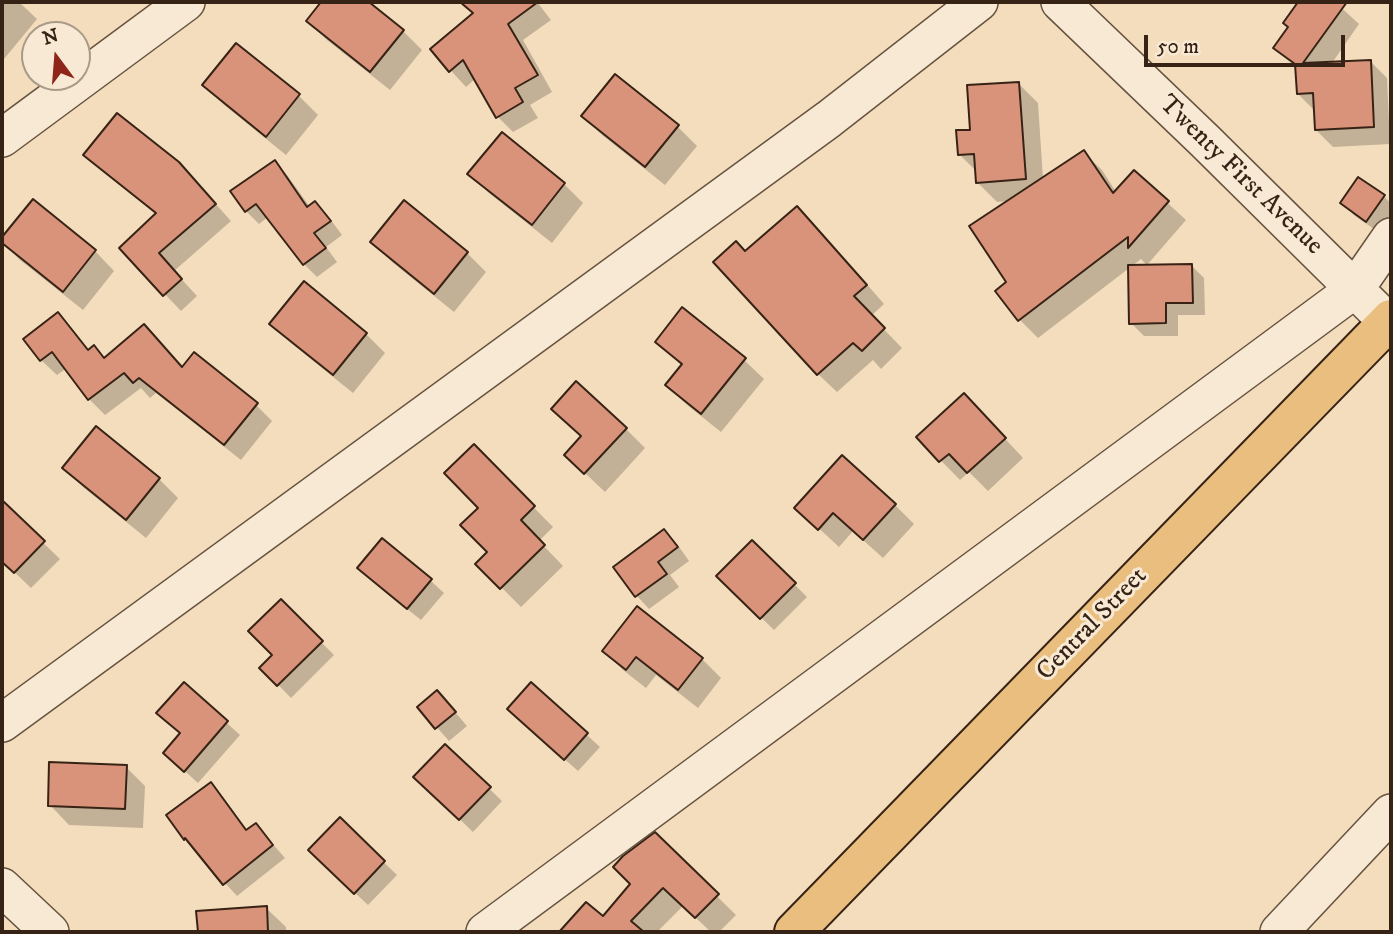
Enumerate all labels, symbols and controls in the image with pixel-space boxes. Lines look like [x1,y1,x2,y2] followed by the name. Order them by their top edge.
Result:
[21,21,91,91] north arrow
[1148,21,1349,65] scale bar
[40,24,61,50] text: N
[1157,34,1199,60] text: 50 m
[1151,90,1329,262] street label: Twenty First Avenue
[1031,562,1155,688] street label: Central Street

